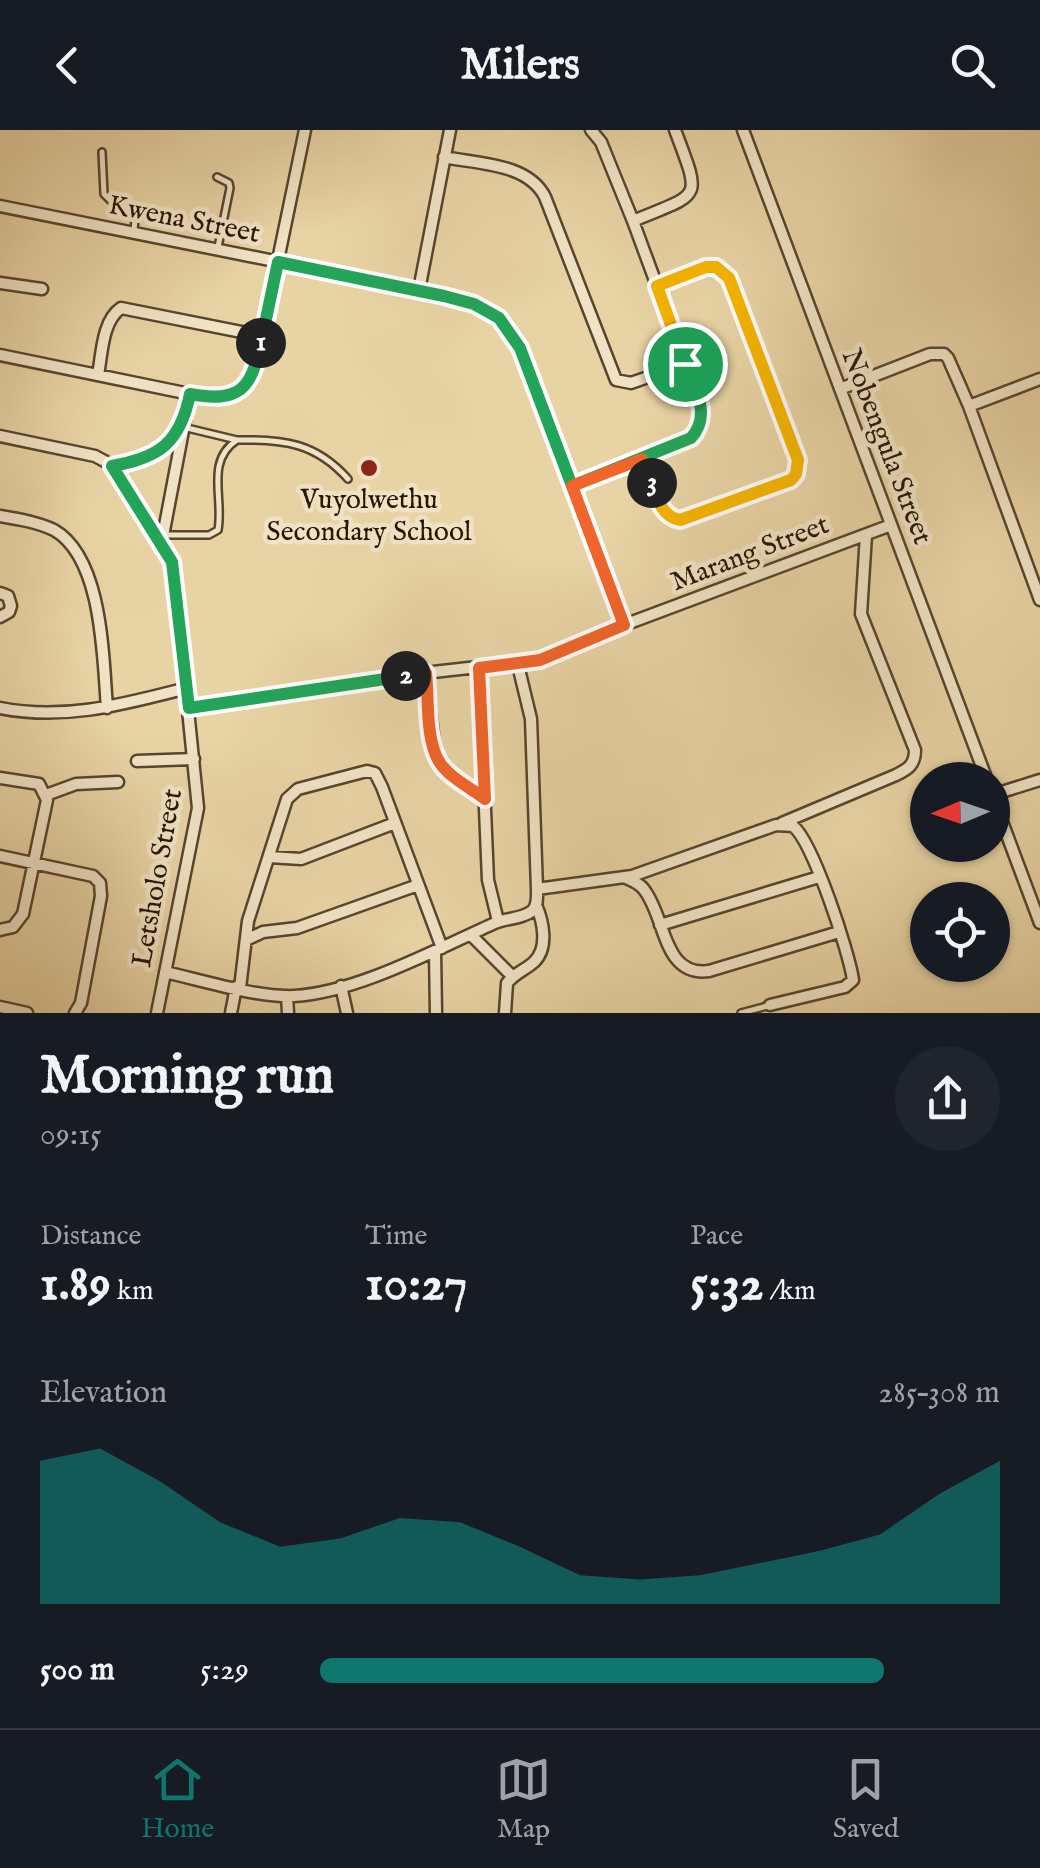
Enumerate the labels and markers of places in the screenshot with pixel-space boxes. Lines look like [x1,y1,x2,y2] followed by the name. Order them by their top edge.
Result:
[236,318,286,368] pin: 1
[643,322,728,407] pin
[358,457,380,479] marker: Vuyolwethu Secondary School
[627,458,677,508] pin: 3
[266,483,472,550] place label: Vuyolwethu Secondary School
[381,651,431,701] pin: 2

